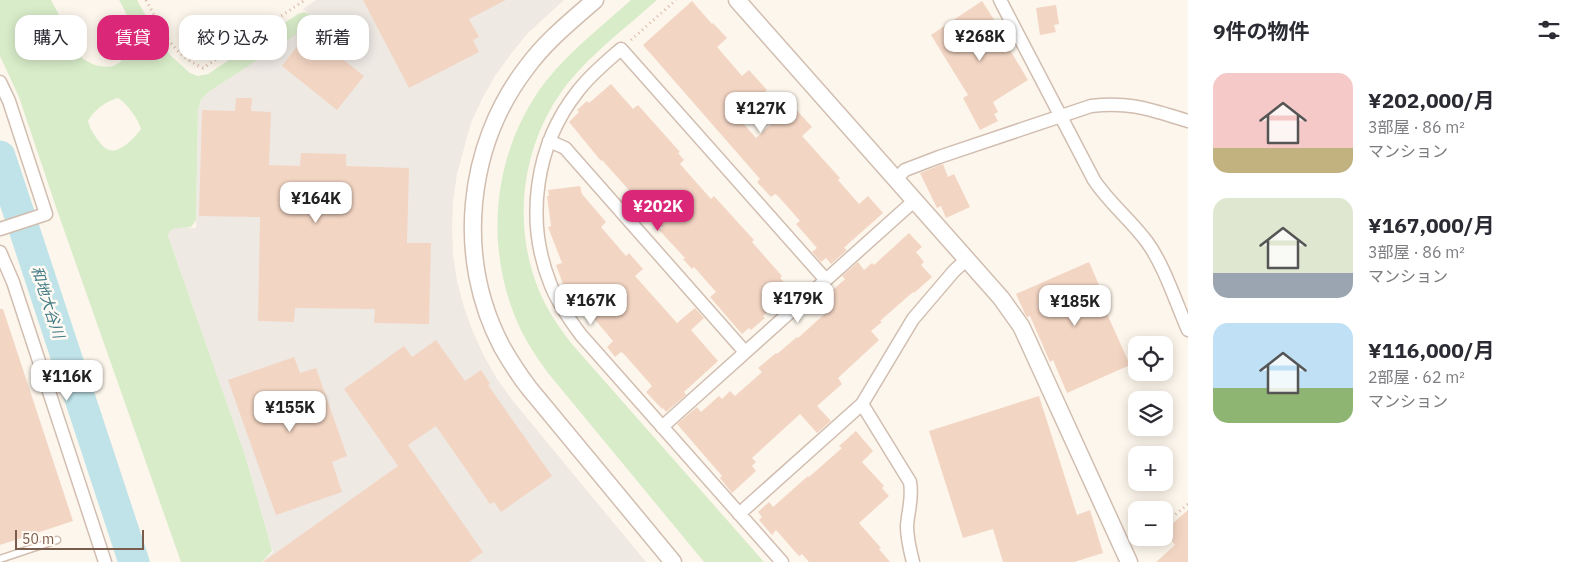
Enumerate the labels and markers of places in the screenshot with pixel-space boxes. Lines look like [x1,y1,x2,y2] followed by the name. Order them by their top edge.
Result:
[945,20,1015,62] pin: ¥268K
[726,92,796,134] pin: ¥127K
[281,182,351,224] pin: ¥164K
[623,190,693,232] pin: ¥202K
[763,282,833,324] pin: ¥179K
[556,284,626,326] pin: ¥167K
[1040,284,1110,327] pin: ¥185K
[32,360,102,402] pin: ¥116K
[255,390,325,433] pin: ¥155K

